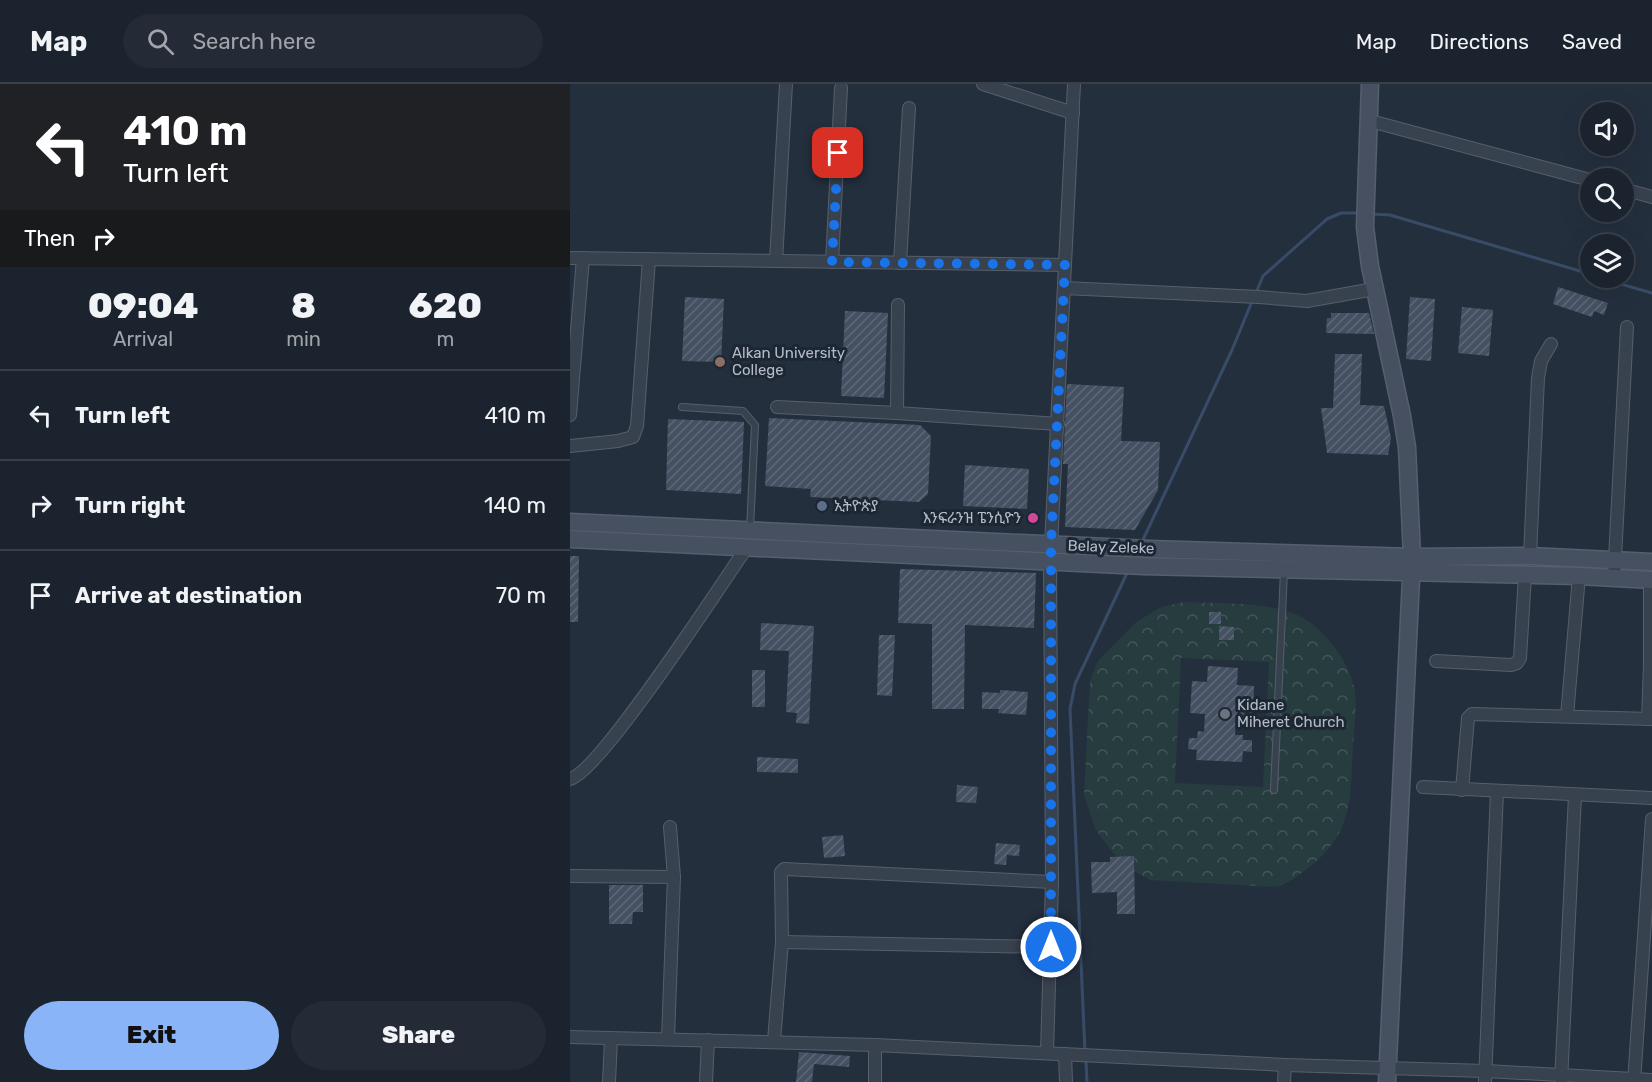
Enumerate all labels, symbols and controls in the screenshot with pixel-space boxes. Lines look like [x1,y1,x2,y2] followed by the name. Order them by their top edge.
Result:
[123,14,543,68] search box
[30,25,87,58] text: Map
[144,25,177,58] icon: search
[192,28,316,55] text: Search here
[1356,29,1397,54] text: Map
[1430,29,1529,54] text: Directions
[1562,29,1622,54] text: Saved
[1580,102,1634,288] map controls
[1580,102,1634,156] button: sound
[123,106,248,156] text: 410 m
[24,108,102,186] icon: left
[812,127,863,178] pin
[821,136,854,169] icon: arrive
[123,157,228,189] text: Turn left
[1580,168,1634,222] button: search
[87,222,120,255] icon: right
[24,225,75,252] text: Then
[1580,234,1634,288] button: layers
[88,284,198,327] text: 09:04
[291,284,316,327] text: 8
[409,284,482,327] text: 620
[113,327,173,351] text: Arrival
[286,327,321,351] text: min
[437,327,454,351] text: m
[732,344,845,379] place label: Alkan University College
[713,355,727,369] marker: Alkan University College
[24,399,57,432] icon: left
[75,402,170,429] text: Turn left
[484,402,546,429] text: 410 m
[24,489,57,522] icon: right
[75,492,185,519] text: Turn right
[484,492,546,519] text: 140 m
[834,497,878,515] place label: ኢትዮጵያ
[815,499,829,513] marker: ኢትዮጵያ
[923,509,1021,527] place label: እንፍራንዝ ፔንሲዮን
[1026,511,1040,525] marker: እንፍራንዝ ፔንሲዮን
[1067,536,1155,558] street label: Belay Zeleke
[24,579,57,612] icon: arrive
[75,582,302,609] text: Arrive at destination
[496,582,546,609] text: 70 m
[1237,696,1345,731] place label: Kidane Miheret Church
[1218,707,1232,721] marker: Kidane Miheret Church
[1019,915,1083,979] position arrow
[24,1001,279,1070] button: Exit
[291,1001,546,1070] button: Share

